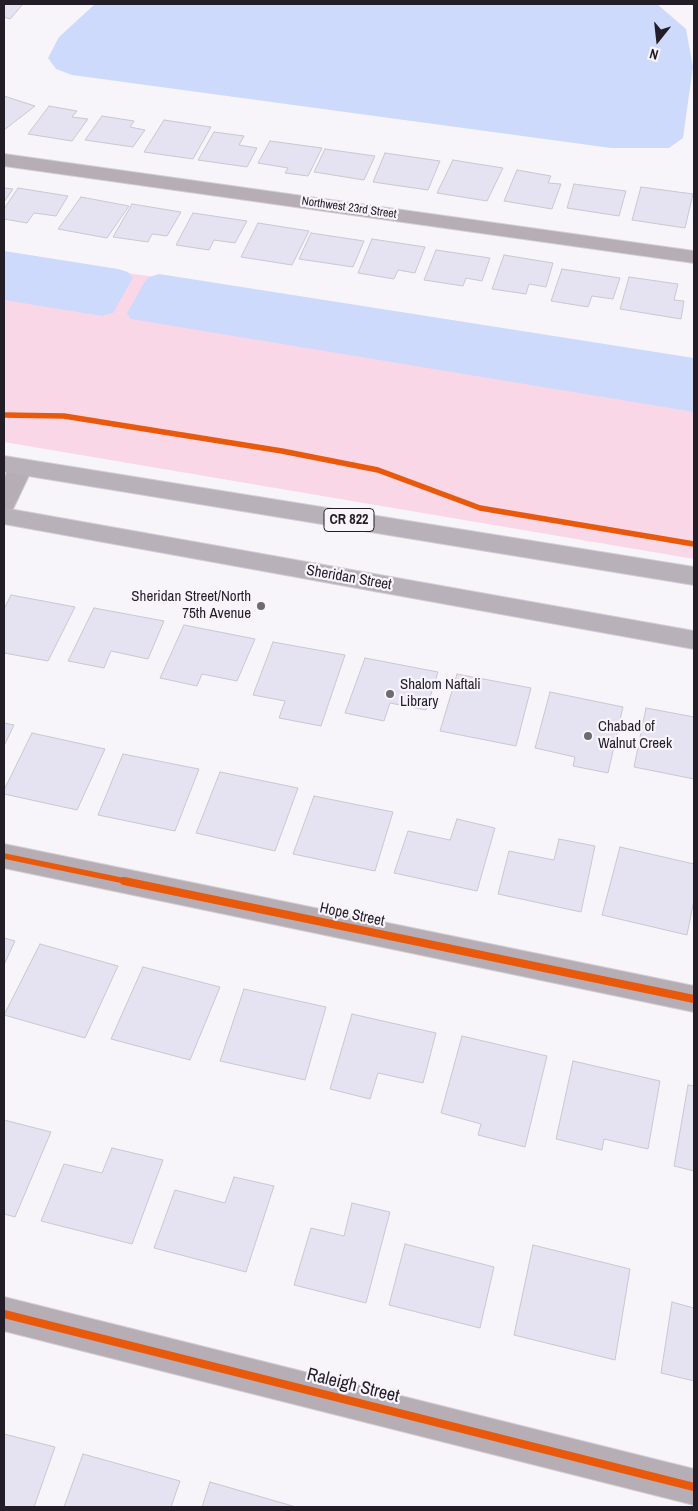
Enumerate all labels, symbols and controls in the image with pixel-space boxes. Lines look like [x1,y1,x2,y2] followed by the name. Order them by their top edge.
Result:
[633,15,683,65] north arrow
[647,45,660,64] text: N
[301,194,397,222] street label: Northwest 23rd Street
[324,508,374,532] road number: CR 822
[305,562,393,594] street label: Sheridan Street
[131,588,251,623] place label: Sheridan Street/North 75th Avenue
[255,600,267,612] marker: Sheridan Street/North 75th Avenue
[400,676,481,711] place label: Shalom Naftali Library
[384,688,396,700] marker: Shalom Naftali Library
[598,718,672,753] place label: Chabad of Walnut Creek
[582,730,594,742] marker: Chabad of Walnut Creek
[318,899,386,931] street label: Hope Street
[305,1364,401,1408] street label: Raleigh Street

